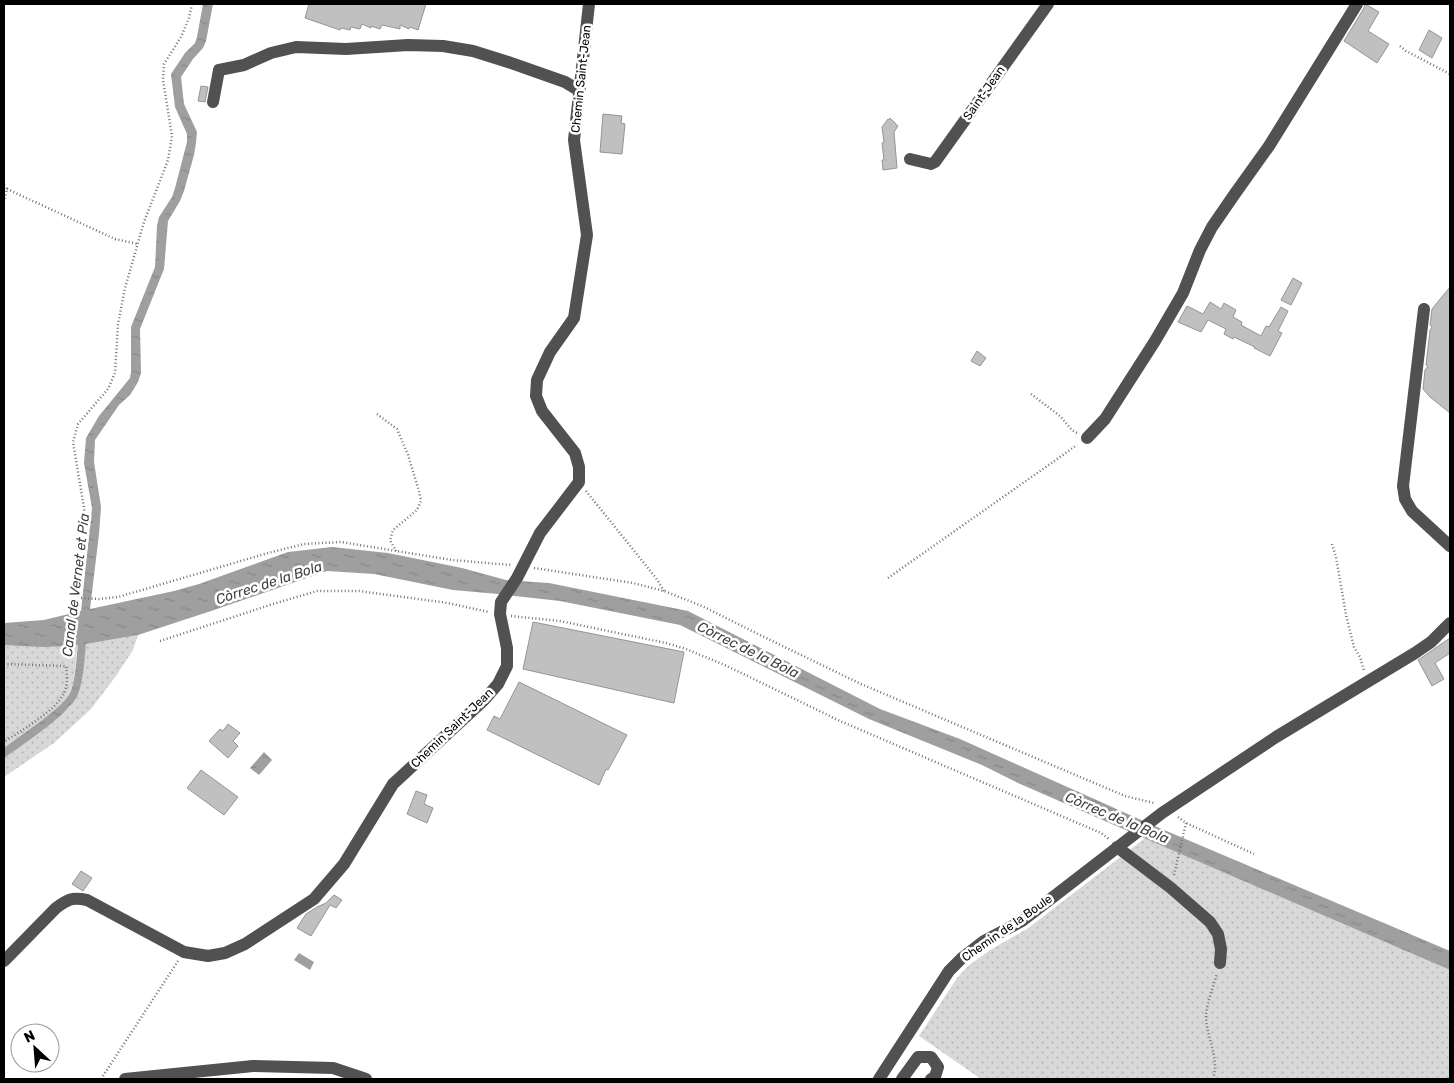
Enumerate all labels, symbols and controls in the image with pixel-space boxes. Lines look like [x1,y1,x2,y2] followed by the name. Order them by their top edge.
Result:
[568,24,594,134] street label: Chemin Saint-Jean
[960,63,1008,123] street label: Saint-Jean
[59,512,93,658] water label: Canal de Vernet et Pia
[214,558,324,608] water label: Còrrec de la Bola
[695,618,801,682] water label: Còrrec de la Bola
[408,685,496,771] street label: Chemin Saint-Jean
[1063,789,1171,847] water label: Còrrec de la Bola
[959,891,1055,964] street label: Chemin de la Boule
[10,1023,60,1073] north arrow
[21,1027,38,1047] text: N

